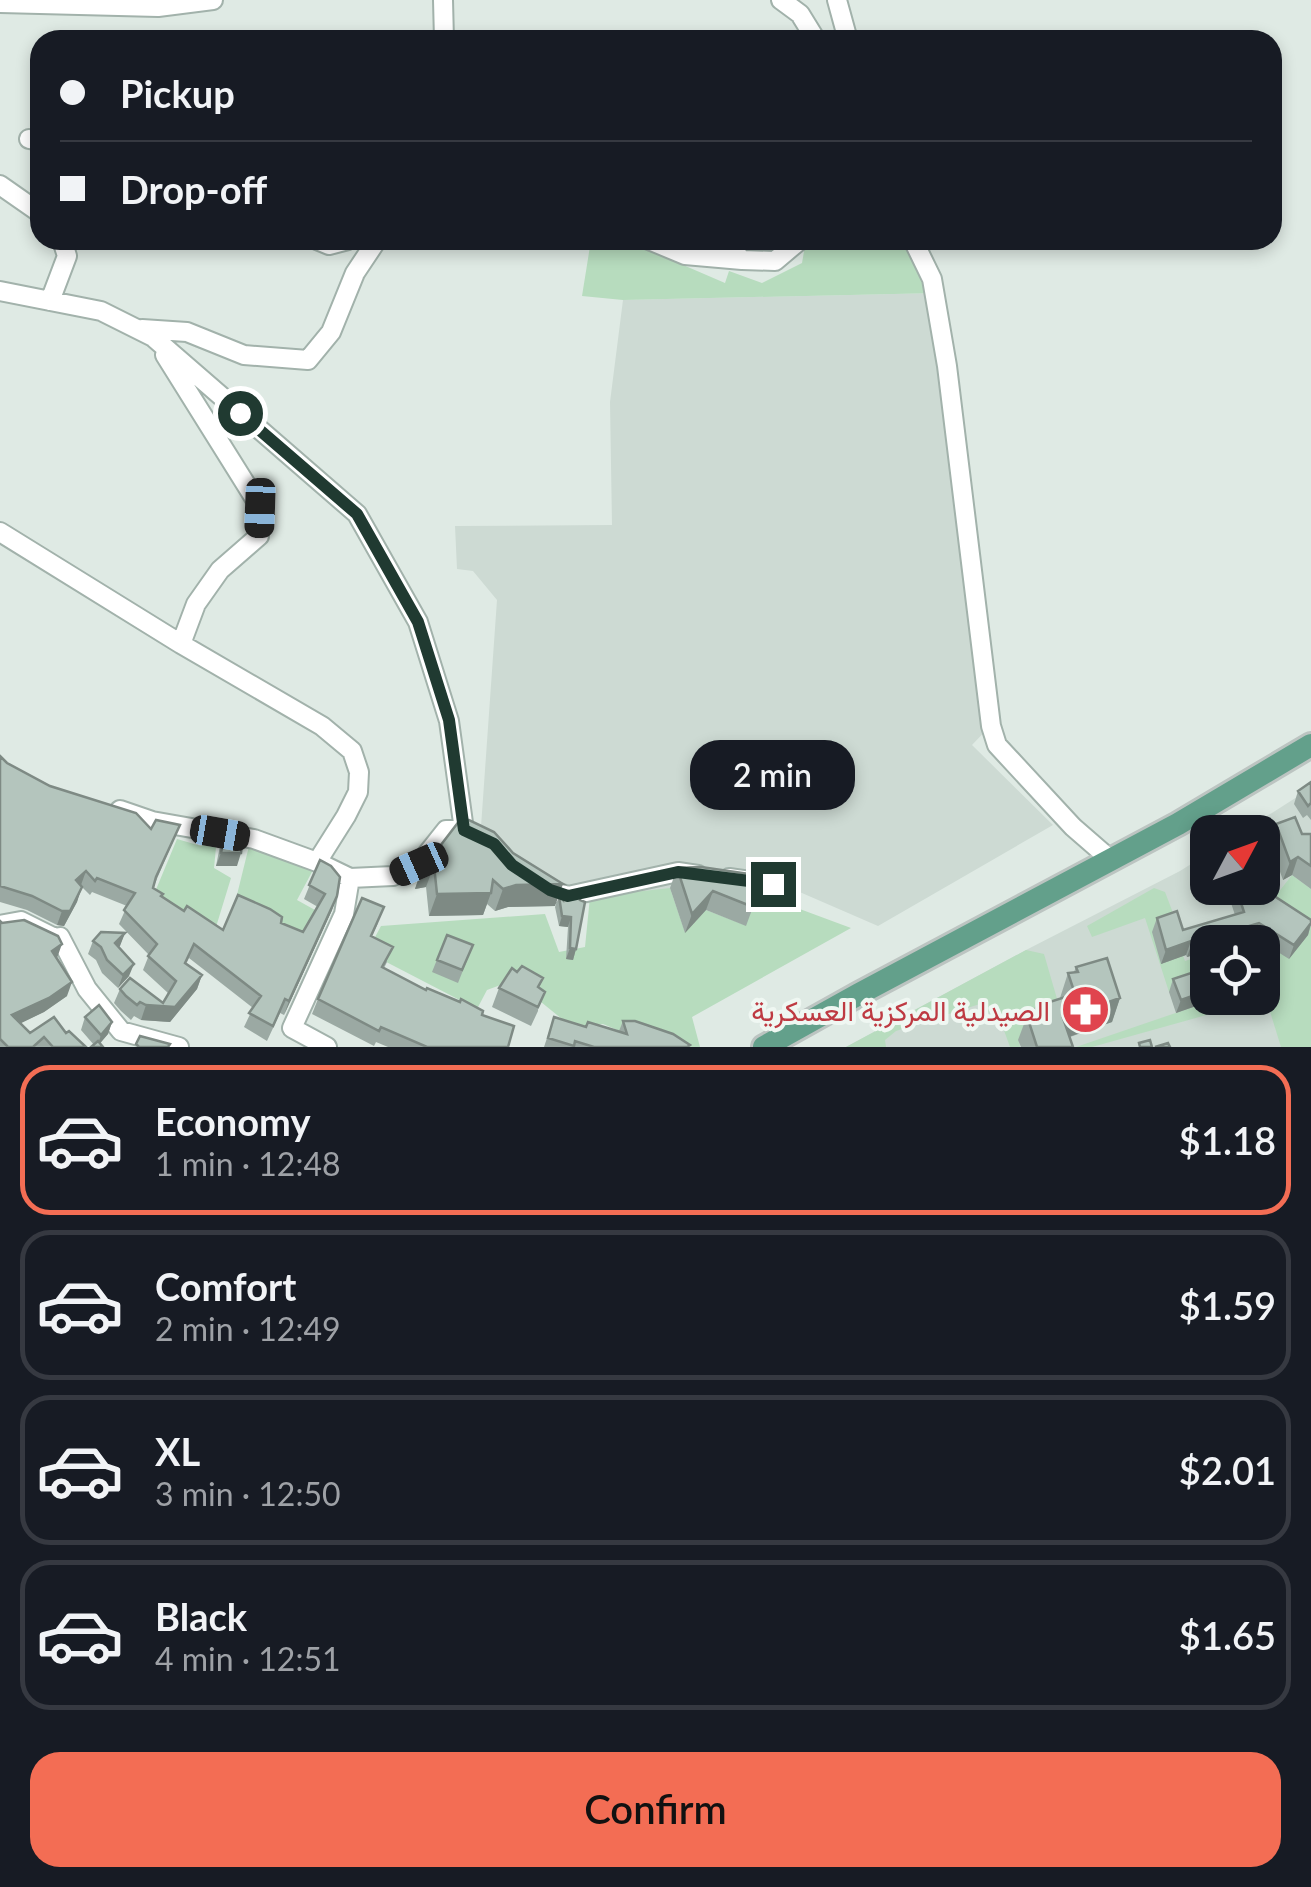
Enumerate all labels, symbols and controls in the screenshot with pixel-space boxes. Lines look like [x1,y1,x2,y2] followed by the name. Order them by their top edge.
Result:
[120,70,235,116] text: Pickup
[120,166,267,212] text: Drop-off
[218,391,263,436] route start
[244,477,276,539] car
[690,739,856,809] callout: 2 min
[733,755,812,794] text: 2 min
[188,813,252,853] car
[1190,815,1280,905] north arrow
[1190,815,1280,1015] map controls
[385,838,453,890] car
[751,862,796,907] route end
[1190,925,1280,1015] button: locate
[1059,984,1111,1036] pharmacy icon: الصيدلية المركزية العسكرية
[751,993,1050,1029] place label: الصيدلية المركزية العسكرية
[35,1095,125,1185] icon: car
[155,1098,310,1144] text: Economy
[1179,1117,1276,1163] text: $1.18
[155,1144,341,1183] text: 1 min · 12:48
[35,1260,125,1350] icon: car
[155,1263,296,1309] text: Comfort
[1179,1282,1276,1328] text: $1.59
[155,1309,341,1348] text: 2 min · 12:49
[35,1425,125,1515] icon: car
[155,1428,200,1474] text: XL
[1179,1447,1276,1493] text: $2.01
[155,1474,341,1513] text: 3 min · 12:50
[35,1590,125,1680] icon: car
[155,1593,247,1639] text: Black
[1179,1612,1276,1658] text: $1.65
[155,1639,341,1678] text: 4 min · 12:51
[30,1752,1281,1867] button: Confirm

